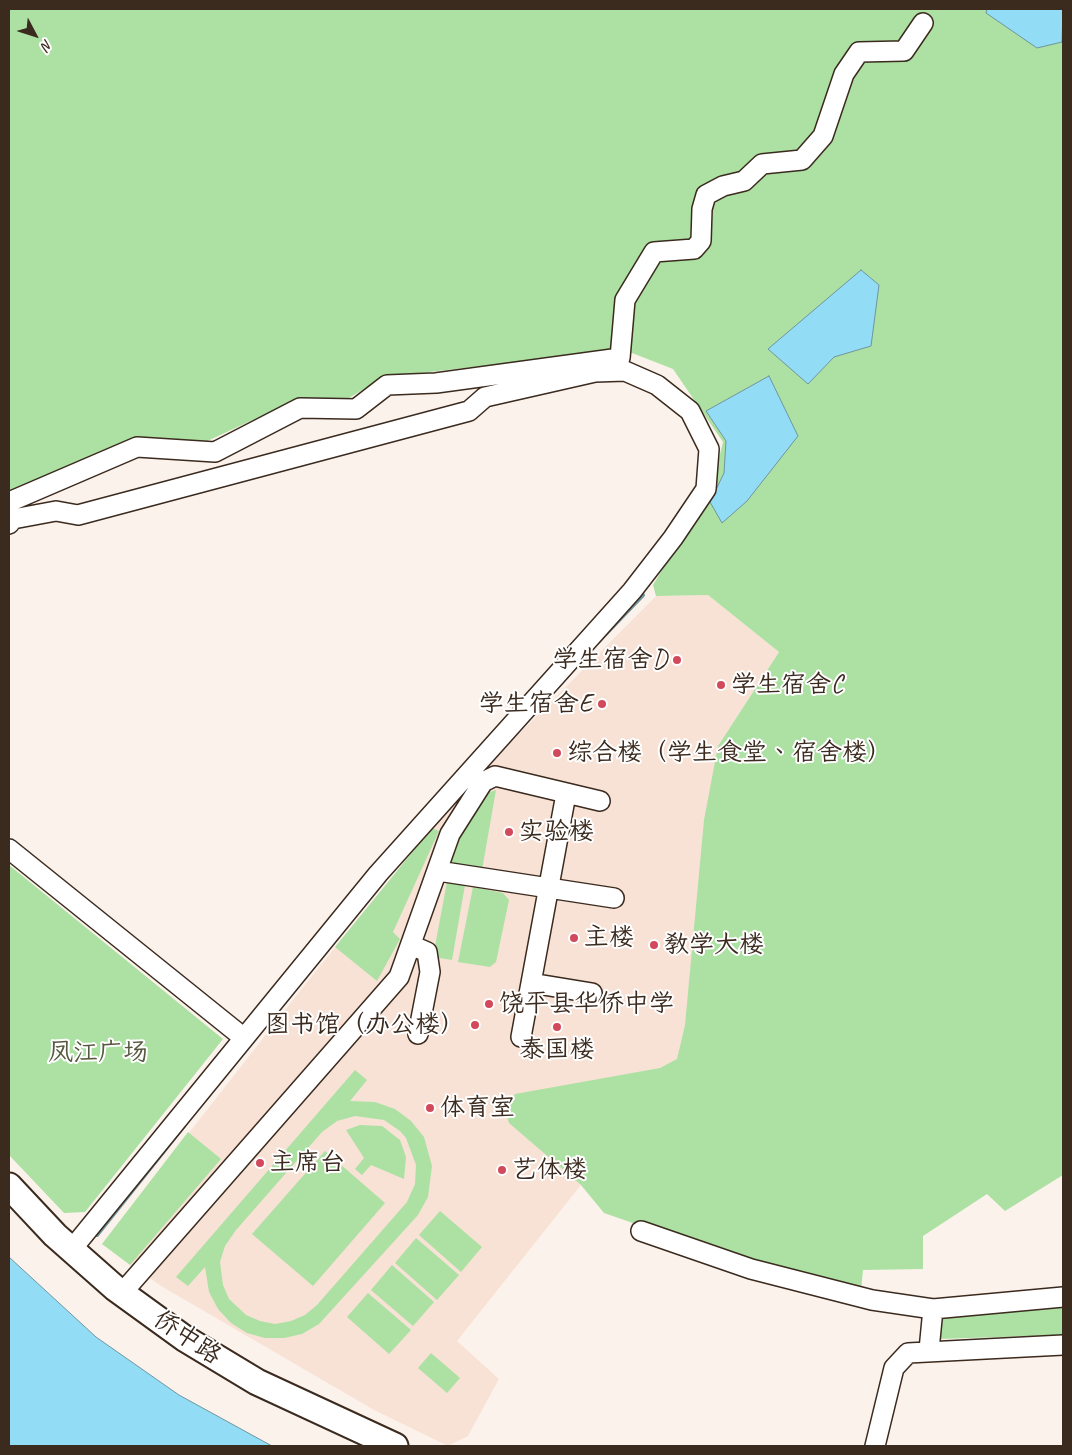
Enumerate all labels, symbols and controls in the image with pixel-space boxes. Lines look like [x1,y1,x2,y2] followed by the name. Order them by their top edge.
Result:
[10,10,60,60] north arrow
[38,36,56,54] text: N
[553,645,667,675] place label: 学生宿舍D
[671,654,683,666] marker: 学生宿舍D
[731,670,843,700] place label: 学生宿舍C
[715,679,727,691] marker: 学生宿舍C
[479,689,592,719] place label: 学生宿舍E
[596,698,608,710] marker: 学生宿舍E
[567,738,892,768] place label: 综合楼（学生食堂、宿舍楼）
[551,747,563,759] marker: 综合楼（学生食堂、宿舍楼）
[519,817,594,847] place label: 实验楼
[503,826,515,838] marker: 实验楼
[584,923,634,953] place label: 主楼
[664,930,764,960] place label: 教学大楼
[568,932,580,944] marker: 主楼
[648,939,660,951] marker: 教学大楼
[499,989,674,1019] place label: 饶平县华侨中学
[483,998,495,1010] marker: 饶平县华侨中学
[265,1010,465,1040] place label: 图书馆（办公楼）
[469,1019,481,1031] marker: 图书馆（办公楼）
[551,1021,563,1033] marker: 泰国楼
[520,1035,594,1065] place label: 泰国楼
[48,1038,148,1068] park label: 凤江广场
[440,1093,515,1123] place label: 体育室
[424,1102,436,1114] marker: 体育室
[270,1148,345,1178] place label: 主席台
[512,1155,587,1185] place label: 艺体楼
[254,1157,266,1169] marker: 主席台
[496,1164,508,1176] marker: 艺体楼
[148,1305,226,1371] street label: 侨中路

